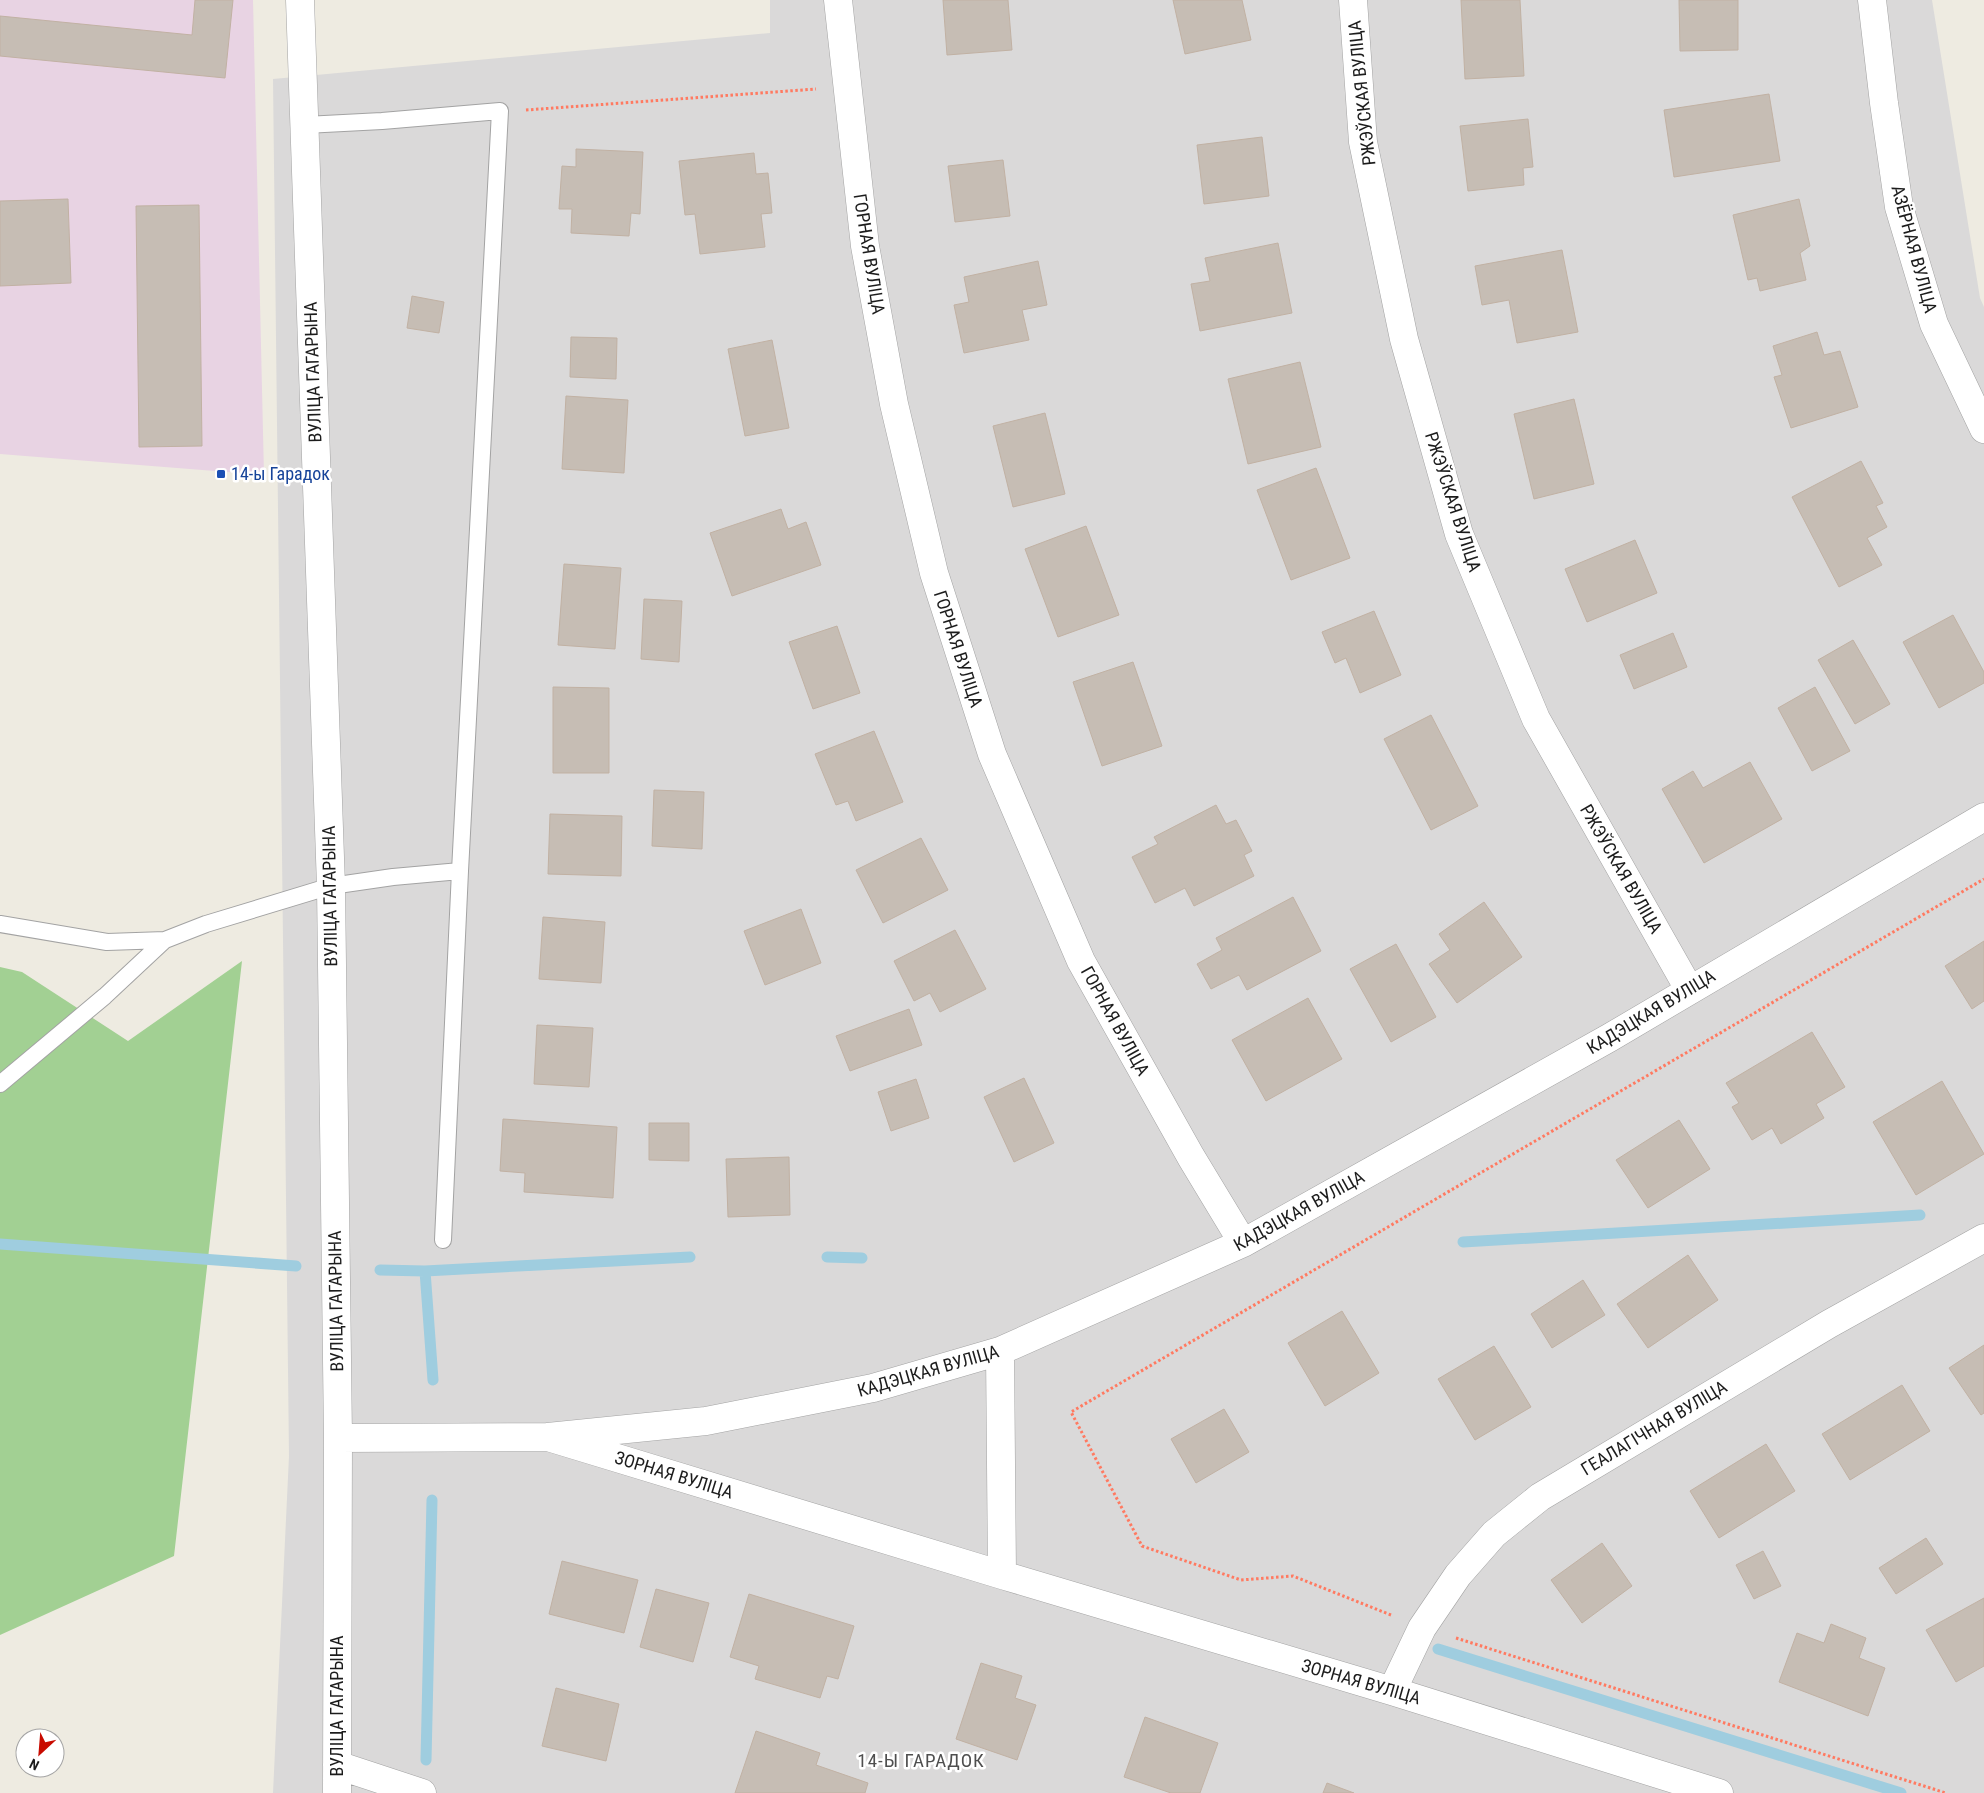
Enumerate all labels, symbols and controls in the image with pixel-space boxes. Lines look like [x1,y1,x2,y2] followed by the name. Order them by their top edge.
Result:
[1343,19,1380,167] street label: РЖЭЎСКАЯ ВУЛІЦА
[1887,183,1942,316] street label: АЗЁРНАЯ ВУЛІЦА
[850,192,889,316] street label: ГОРНАЯ ВУЛІЦА
[300,301,325,443] street label: ВУЛІЦА ГАГАРЫНА
[1421,429,1486,575] street label: РЖЭЎСКАЯ ВУЛІЦА
[231,463,330,484] place label: 14-ы Гарадок
[215,468,227,480] marker: 14-ы Гарадок
[930,588,987,711] street label: ГОРНАЯ ВУЛІЦА
[1576,800,1667,938] street label: РЖЭЎСКАЯ ВУЛІЦА
[318,825,341,967] street label: ВУЛІЦА ГАГАРЫНА
[1077,962,1154,1080] street label: ГОРНАЯ ВУЛІЦА
[1583,965,1719,1058] street label: КАДЭЦКАЯ ВУЛІЦА
[1230,1166,1368,1255] street label: КАДЭЦКАЯ ВУЛІЦА
[324,1230,347,1372] street label: ВУЛІЦА ГАГАРЫНА
[855,1340,1002,1401] street label: КАДЭЦКАЯ ВУЛІЦА
[1577,1375,1731,1479] street label: ГЕАЛАГІЧНАЯ ВУЛІЦА
[612,1447,737,1503] street label: ЗОРНАЯ ВУЛІЦА
[326,1635,347,1777] street label: ВУЛІЦА ГАГАРЫНА
[1299,1655,1424,1709] street label: ЗОРНАЯ ВУЛІЦА
[15,1728,65,1778] north arrow
[857,1749,985,1772] district label: 14-Ы ГАРАДОК
[27,1756,42,1774] text: N

